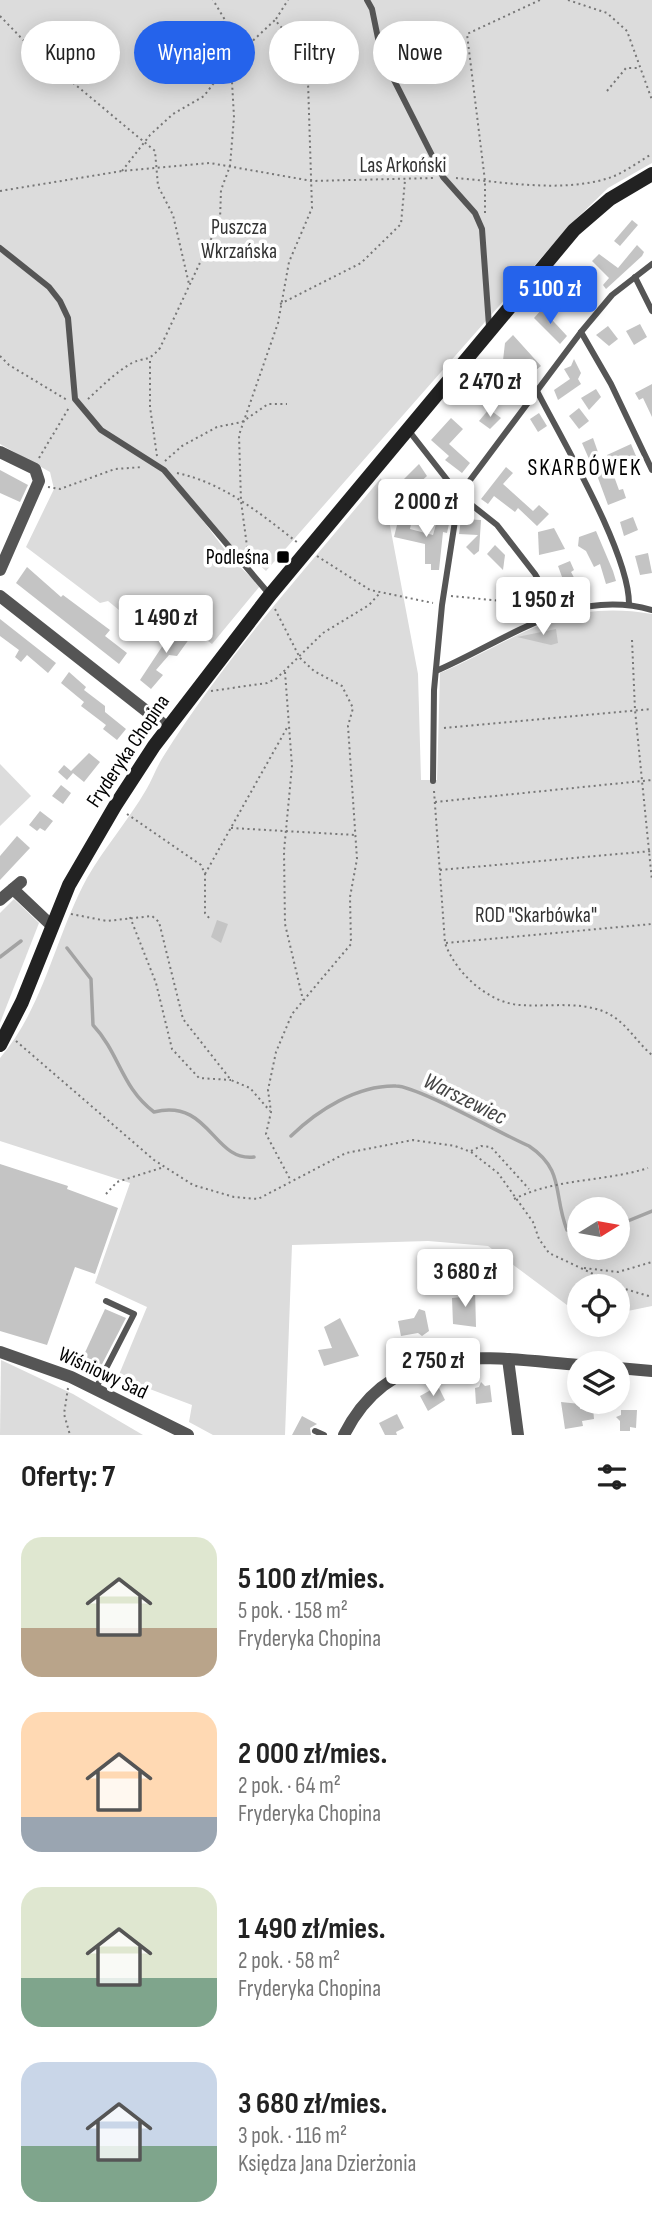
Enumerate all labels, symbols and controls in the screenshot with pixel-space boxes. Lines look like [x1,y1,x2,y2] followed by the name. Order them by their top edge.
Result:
[21,21,120,84] chip: Kupno
[134,21,255,84] chip: Wynajem
[269,21,359,84] chip: Filtry
[373,21,467,84] chip: Nowe
[359,153,447,178] park label: Las Arkoński
[201,215,277,264] park label: Puszcza Wkrzańska
[478,266,622,326] pin: 5 100 zł
[519,275,581,303] text: 5 100 zł
[418,360,562,419] pin: 2 470 zł
[459,368,521,396] text: 2 470 zł
[527,454,643,482] district label: SKARBÓWEK
[354,480,498,539] pin: 2 000 zł
[394,488,458,516] text: 2 000 zł
[206,545,269,570] place label: Podleśna
[275,549,291,565] marker: Podleśna
[471,578,615,637] pin: 1 950 zł
[512,586,574,614] text: 1 950 zł
[94,596,238,655] pin: 1 490 zł
[135,604,197,632] text: 1 490 zł
[81,690,175,812] street label: Fryderyka Chopina
[475,903,597,928] park label: ROD "Skarbówka"
[419,1067,511,1131] water label: Warszewiec
[567,1197,630,1260] north arrow
[567,1197,630,1414] map controls
[393,1250,537,1309] pin: 3 680 zł
[433,1258,497,1286] text: 3 680 zł
[567,1274,630,1337] button: locate
[361,1338,505,1398] pin: 2 750 zł
[54,1341,152,1405] street label: Wiśniowy Sad
[402,1347,464,1375] text: 2 750 zł
[567,1351,630,1414] button: layers
[593,1458,631,1496] icon: filters
[21,1459,115,1495] text: Oferty: 7
[238,1561,385,1597] text: 5 100 zł/mies.
[77,1565,161,1649] icon: home
[238,1597,348,1625] text: 5 pok. · 158 m²
[238,1625,381,1653] text: Fryderyka Chopina
[238,1736,387,1772] text: 2 000 zł/mies.
[77,1740,161,1824] icon: home
[238,1772,341,1800] text: 2 pok. · 64 m²
[238,1800,381,1828] text: Fryderyka Chopina
[238,1911,386,1947] text: 1 490 zł/mies.
[77,1915,161,1999] icon: home
[238,1947,340,1975] text: 2 pok. · 58 m²
[238,1975,381,2003] text: Fryderyka Chopina
[238,2086,387,2122] text: 3 680 zł/mies.
[77,2090,161,2174] icon: home
[238,2122,347,2150] text: 3 pok. · 116 m²
[238,2150,416,2178] text: Księdza Jana Dzierżonia

